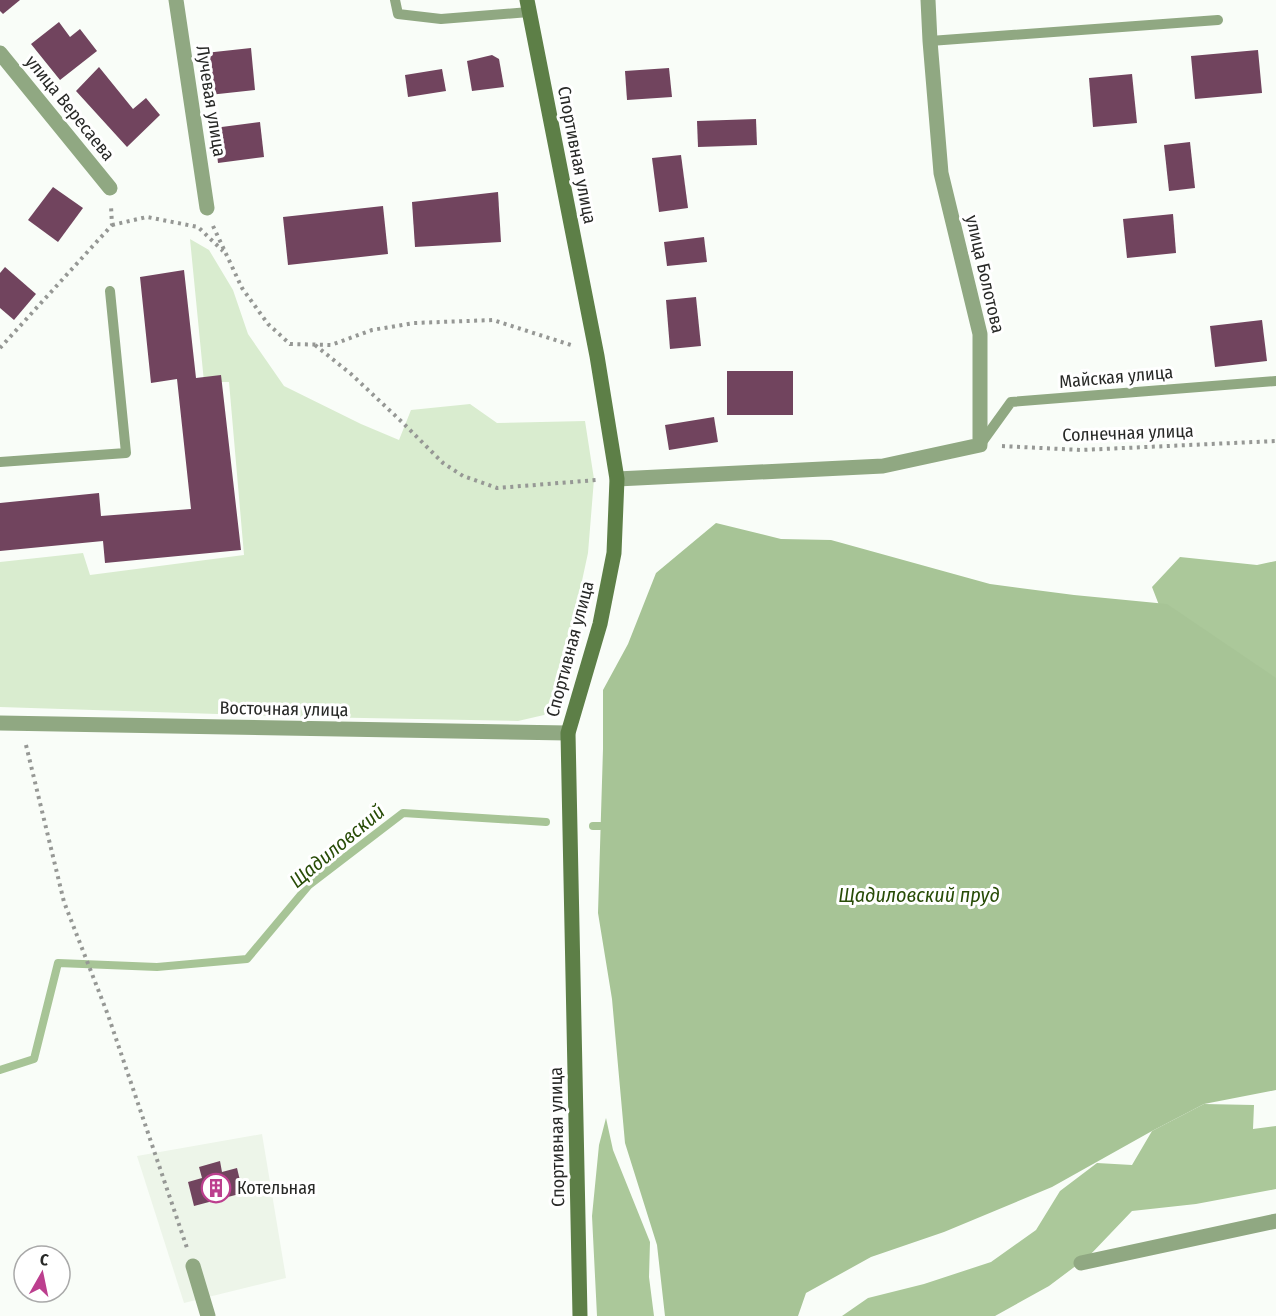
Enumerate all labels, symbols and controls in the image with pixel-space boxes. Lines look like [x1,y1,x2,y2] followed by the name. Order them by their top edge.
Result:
[191,44,231,158] street label: Лучевая улица
[21,51,119,165] street label: улица Вересаева
[553,84,601,226] street label: Спортивная улица
[961,213,1009,335] street label: улица Болотова
[1058,361,1174,393] street label: Майская улица
[1062,420,1194,446] street label: Солнечная улица
[541,578,599,719] street label: Спортивная улица
[219,697,349,721] street label: Восточная улица
[285,799,389,893] water label: Щадиловский
[838,883,1000,907] water label: Щадиловский пруд
[545,1067,569,1207] street label: Спортивная улица
[200,1172,232,1204] building icon: Котельная
[237,1177,316,1199] place label: Котельная
[12,1244,72,1304] north arrow
[39,1250,50,1270] text: С

